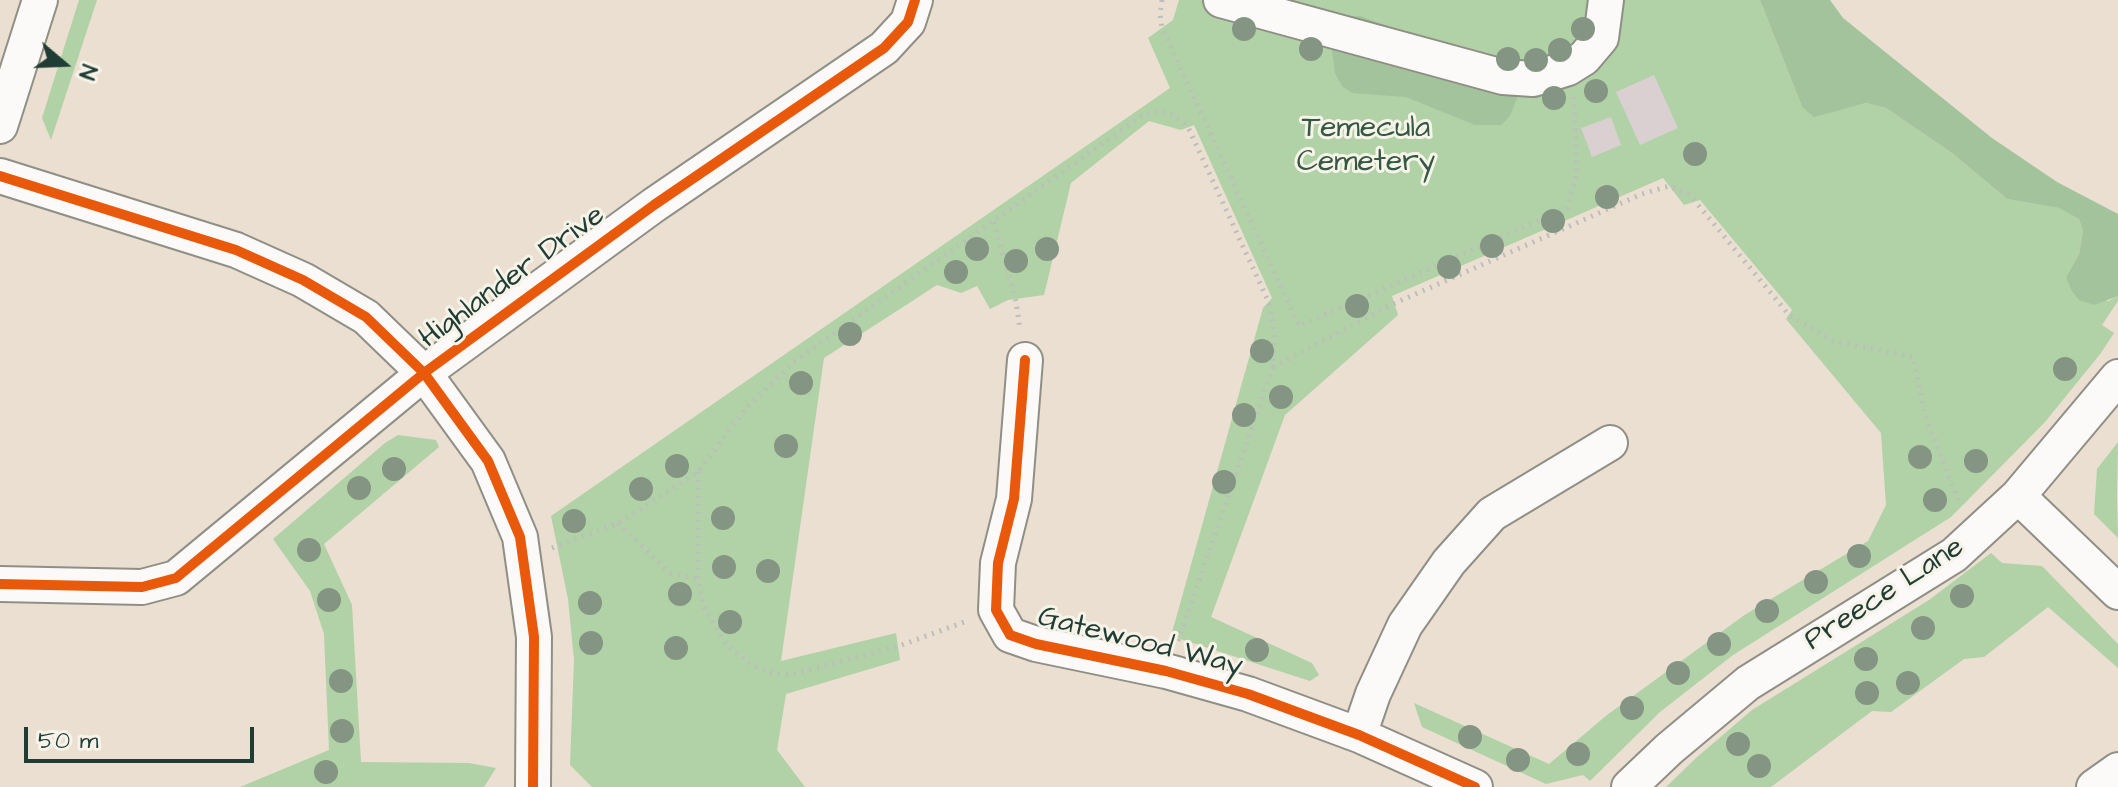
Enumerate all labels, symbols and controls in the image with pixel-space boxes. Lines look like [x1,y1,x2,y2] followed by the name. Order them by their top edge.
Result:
[24,24,104,104] north arrow
[70,60,104,84] text: N
[1297,112,1435,182] park label: Temecula Cemetery
[413,199,613,357] street label: Highlander Drive
[1799,530,1971,660] street label: Preece Lane
[1034,600,1246,686] street label: Gatewood Way
[28,711,258,761] scale bar
[38,724,98,758] text: 50 m

